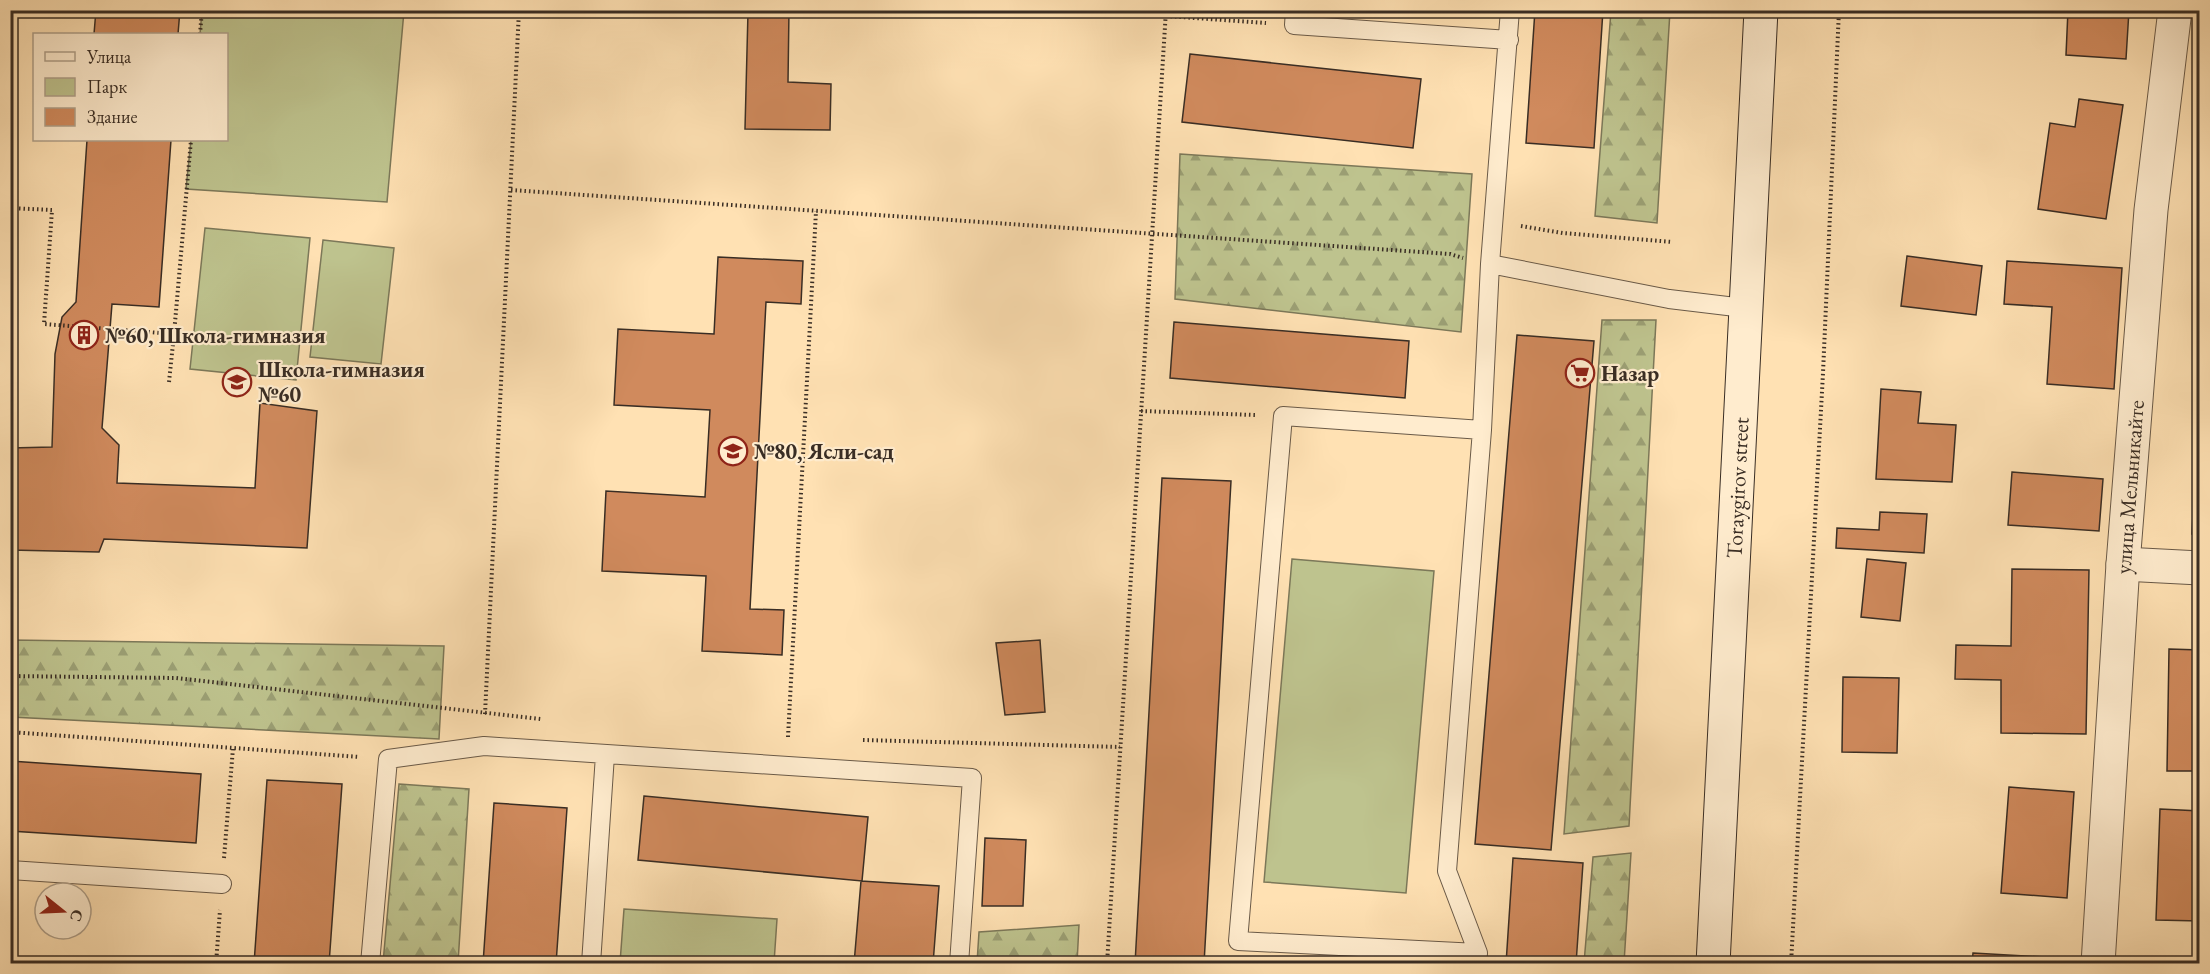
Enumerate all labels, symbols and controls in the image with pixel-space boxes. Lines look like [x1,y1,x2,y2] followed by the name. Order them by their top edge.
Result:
[33,33,228,141] legend
[86,45,132,68] text: Улица
[87,75,127,98] text: Парк
[87,105,137,128] text: Здание
[68,319,100,351] building icon: №60, Школа-гимназия
[105,321,326,350] place label: №60, Школа-гимназия
[258,355,425,409] place label: Школа-гимназия №60
[1564,357,1596,389] supermarket icon: Назар
[1601,359,1659,388] place label: Назар
[221,366,253,398] school or university icon: Школа-гимназия №60
[2108,399,2151,575] street label: улица Мельникайте
[1719,416,1756,559] street label: Toraygirov street
[717,435,749,467] school or university icon: №80, Ясли-сад
[754,437,894,466] place label: №80, Ясли-сад
[33,881,93,941] north arrow
[65,907,89,924] text: С

